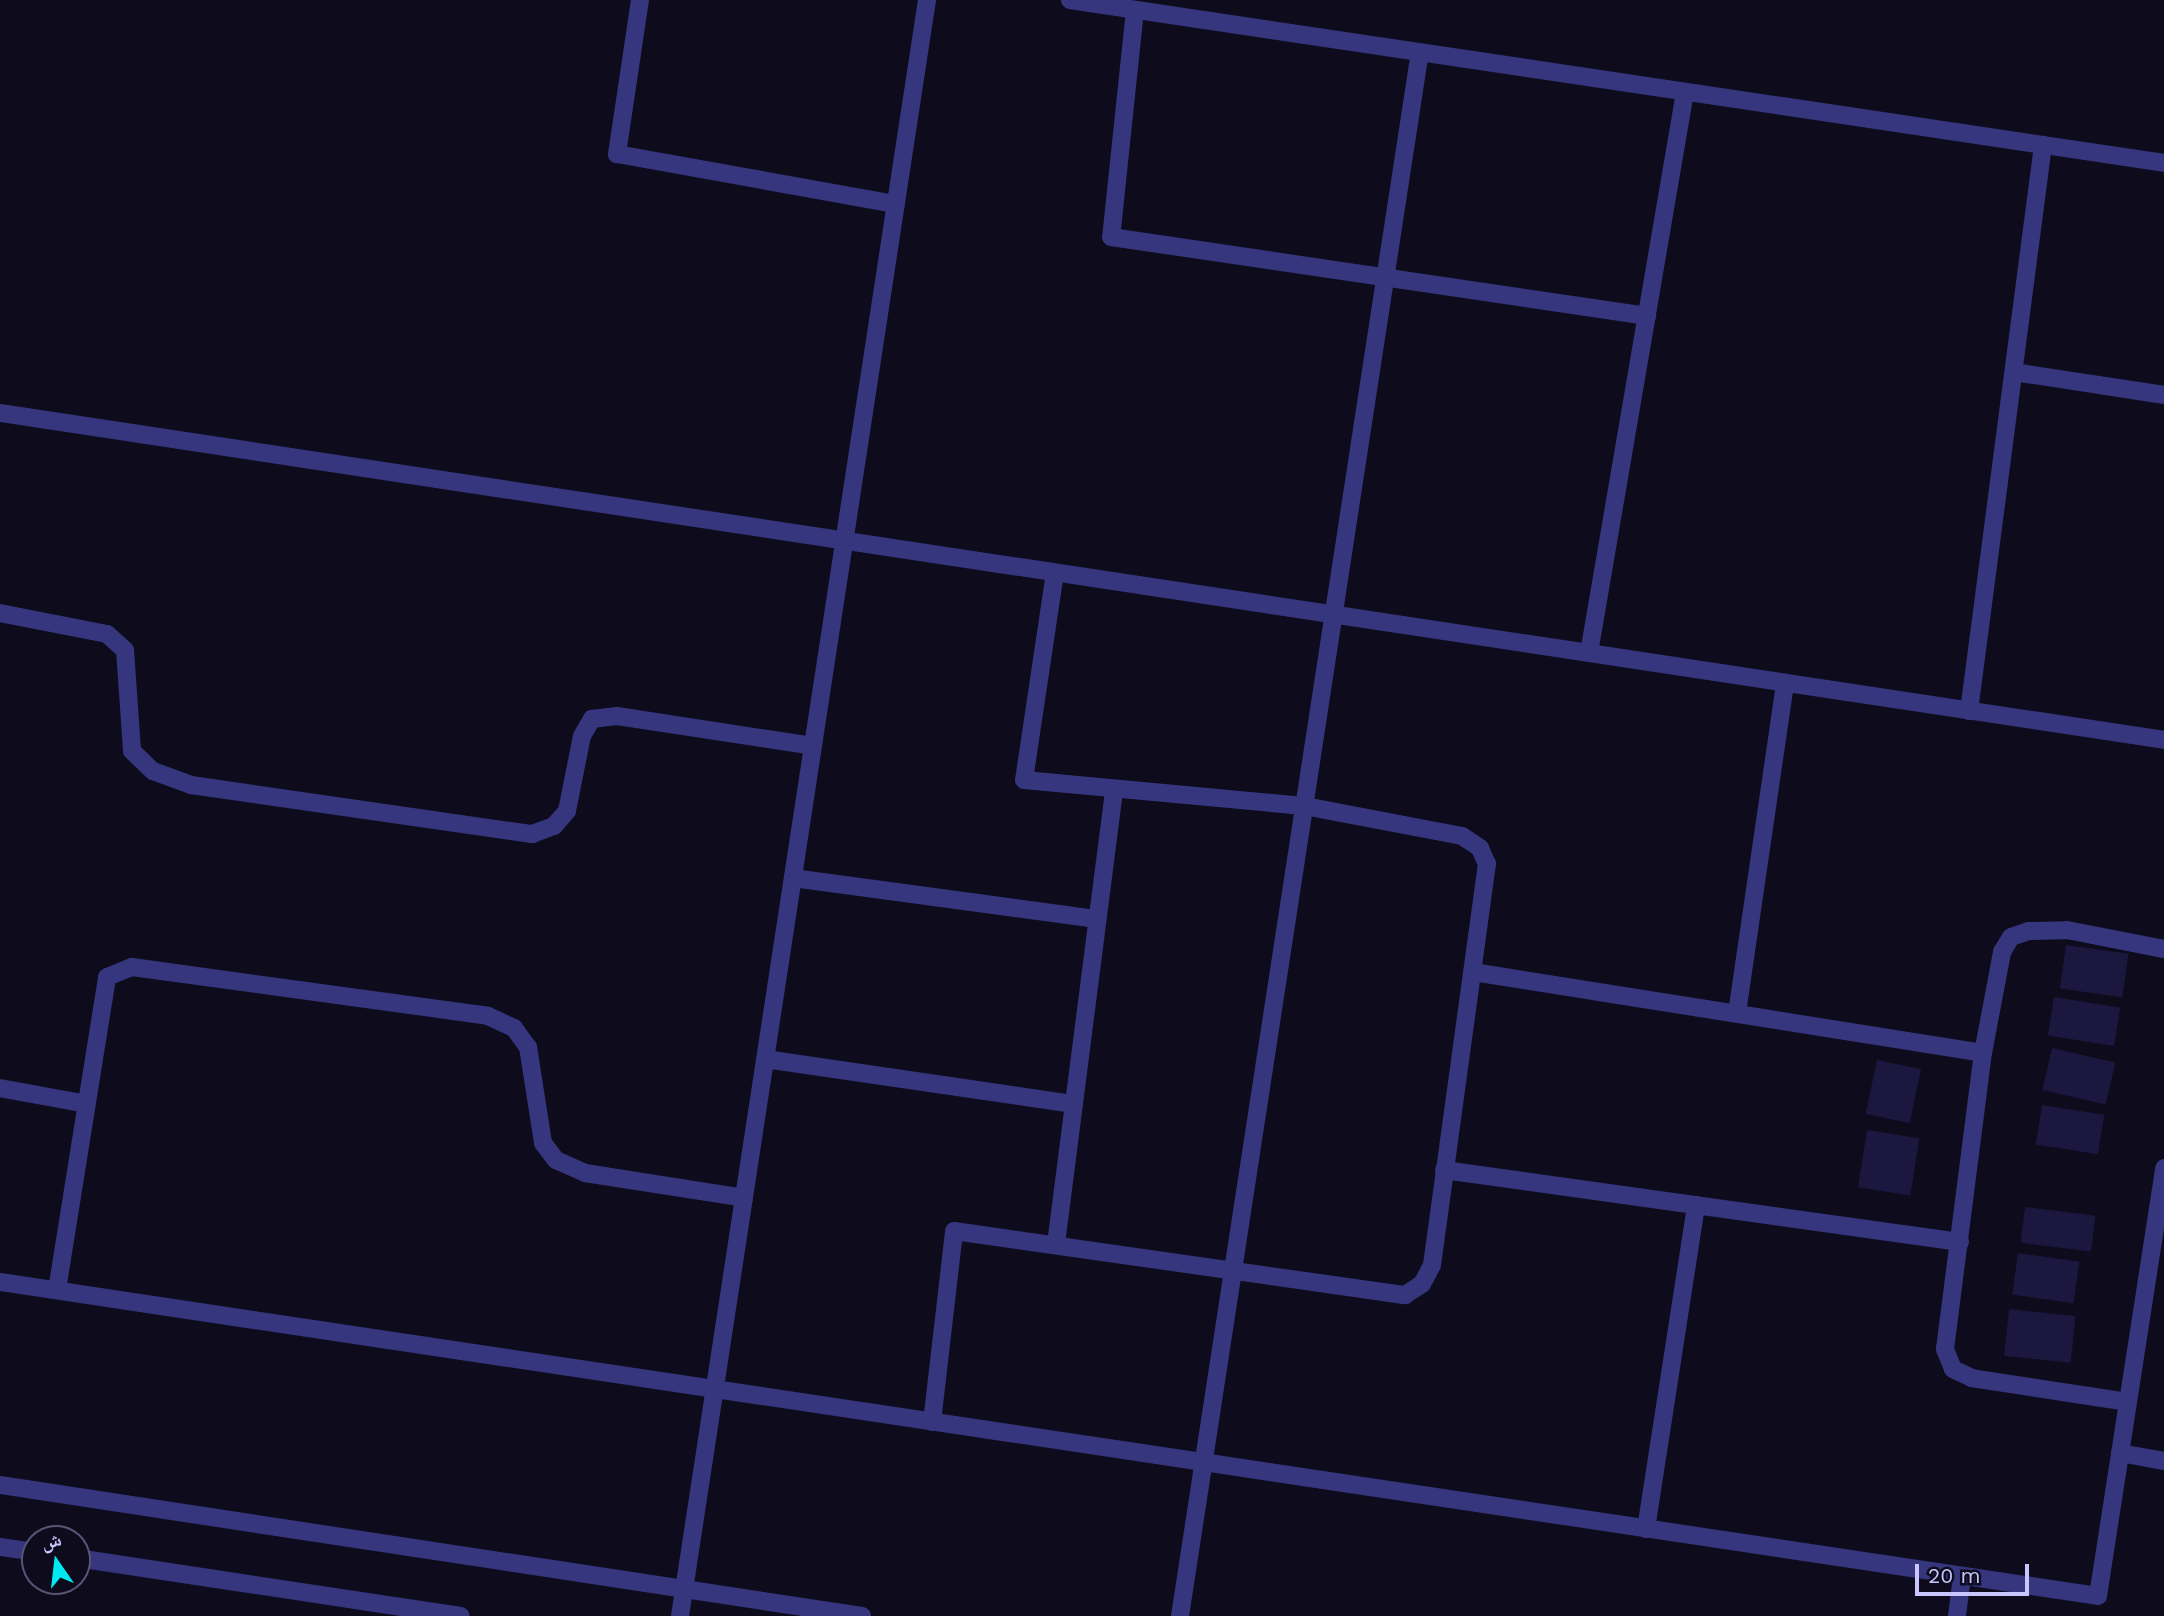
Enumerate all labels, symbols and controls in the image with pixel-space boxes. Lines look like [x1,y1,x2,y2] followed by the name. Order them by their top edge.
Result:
[21,1525,91,1595] north arrow
[39,1527,64,1555] text: ش
[1919,1550,2033,1594] scale bar
[1928,1563,1980,1588] text: 20 m

